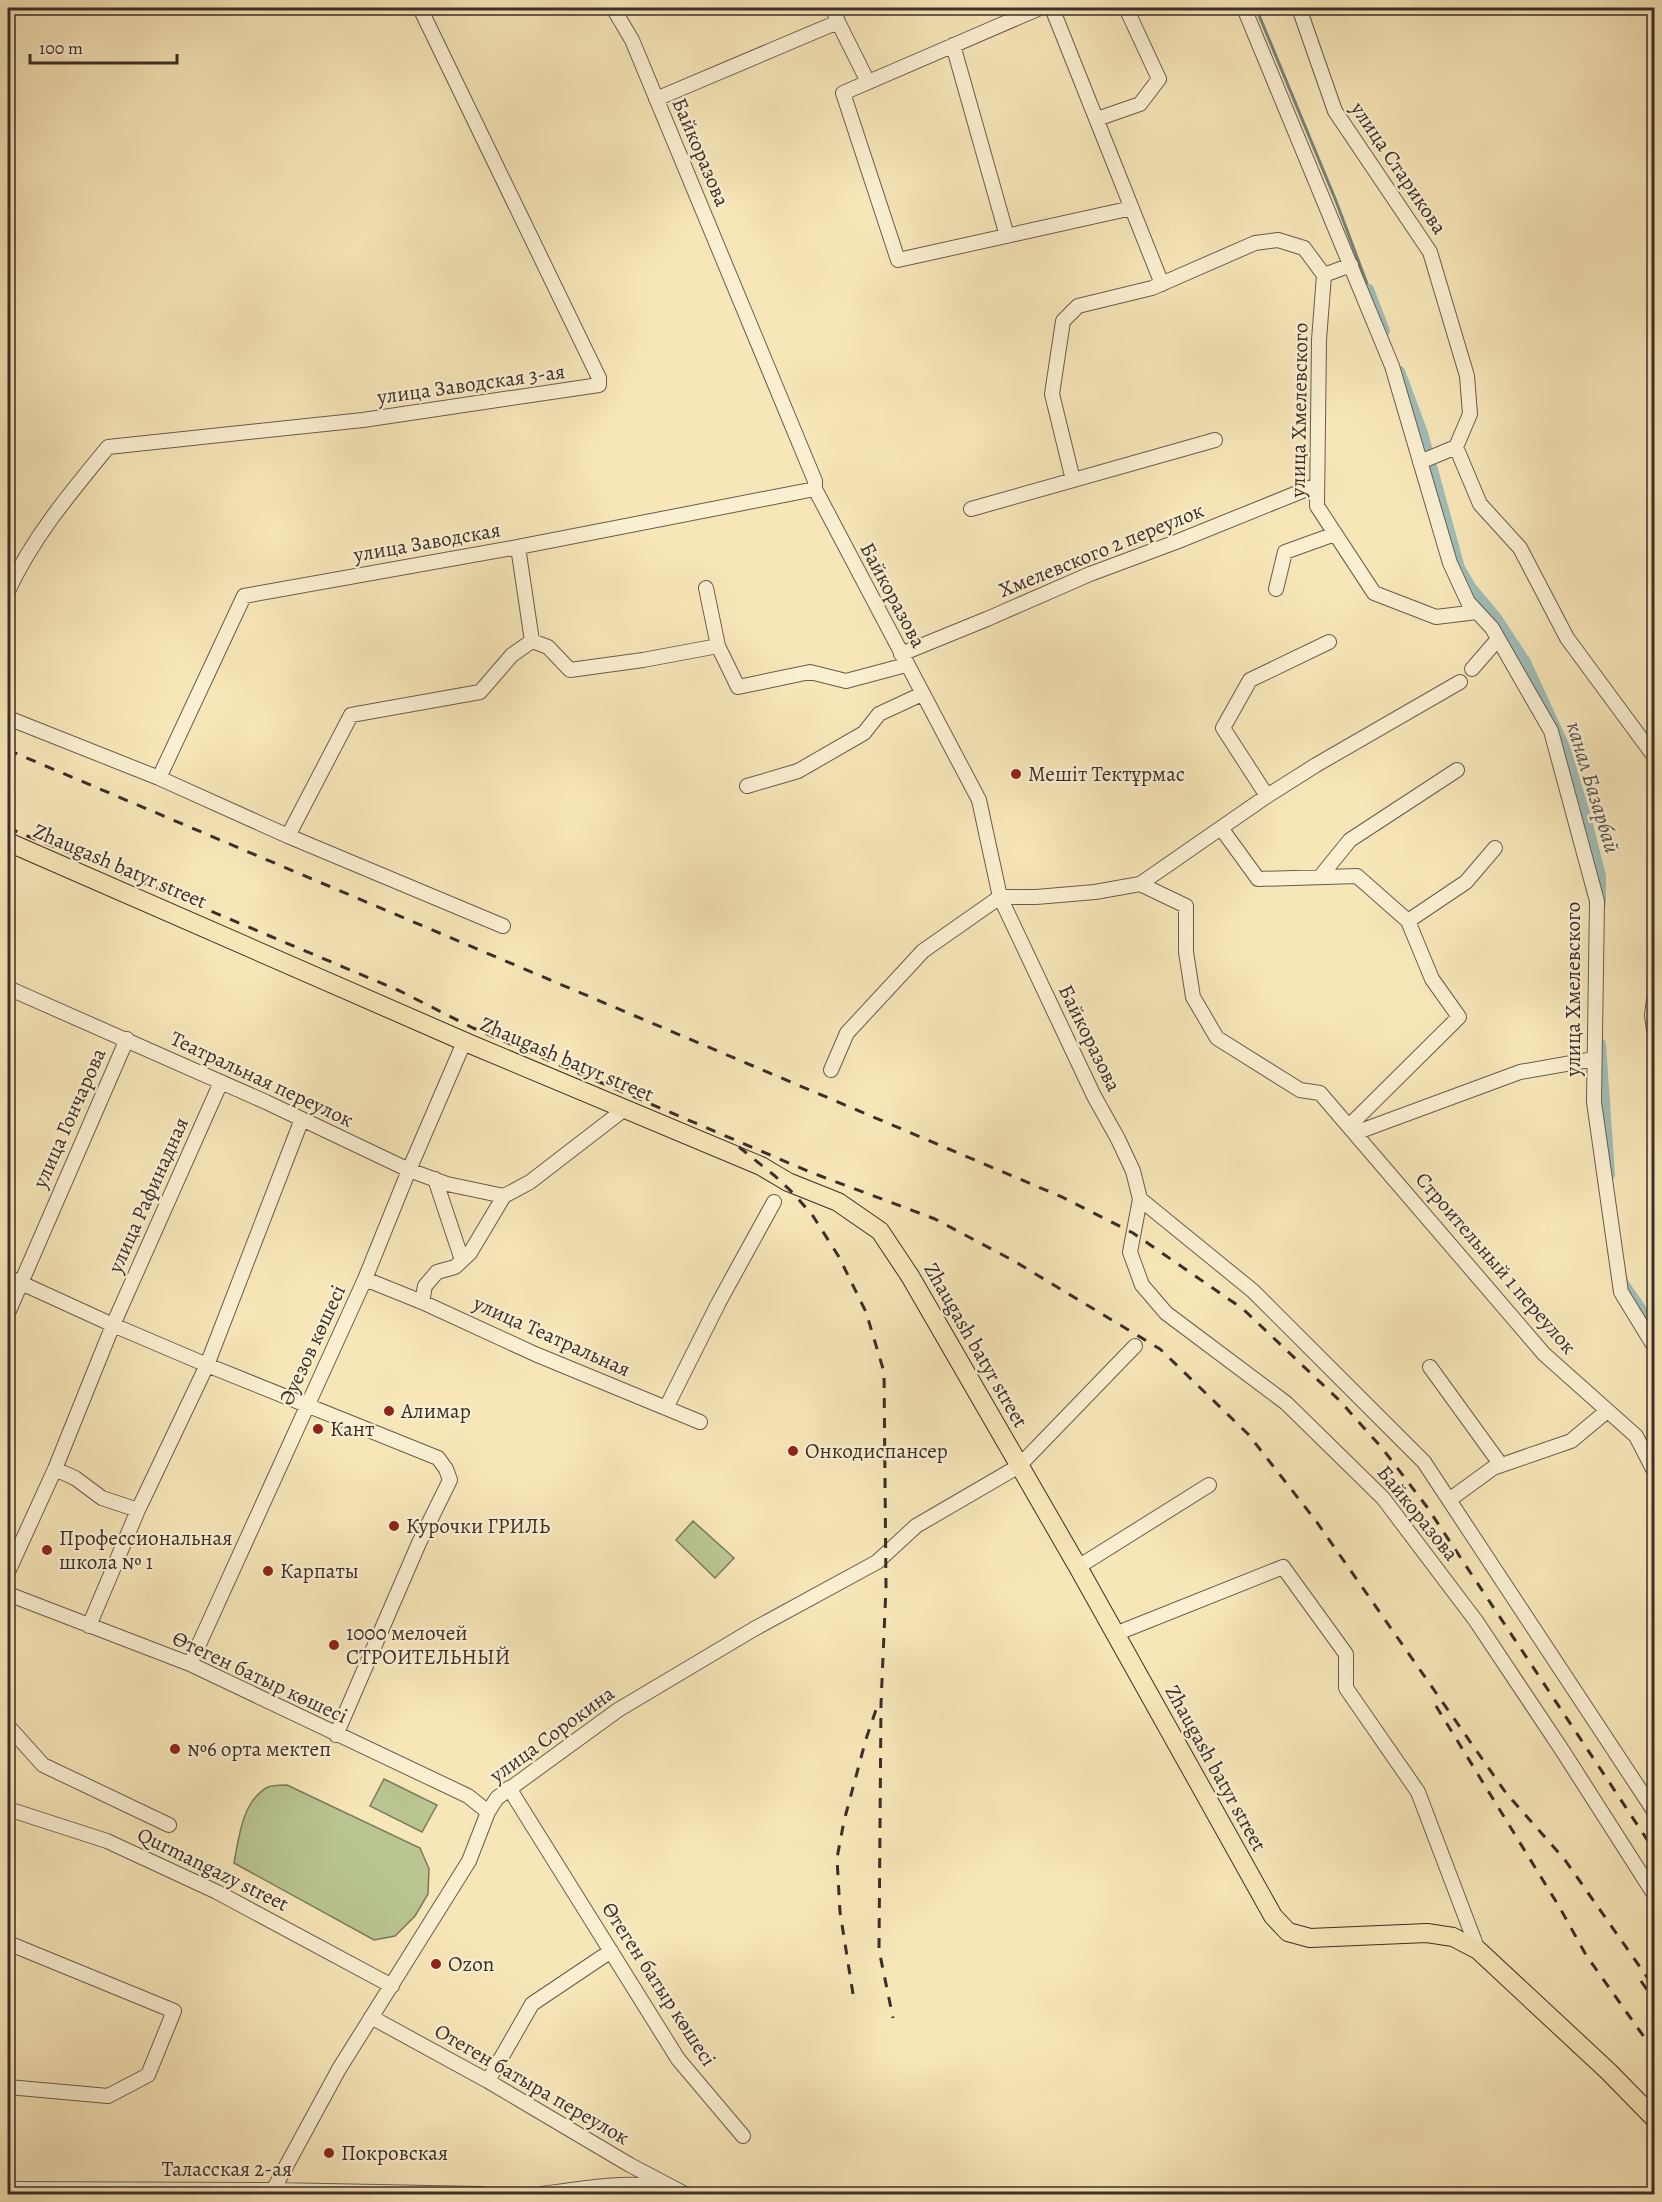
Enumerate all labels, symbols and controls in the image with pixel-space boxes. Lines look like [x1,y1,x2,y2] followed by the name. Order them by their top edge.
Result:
[30,27,177,65] scale bar
[39,36,83,60] text: 100 m
[666,93,737,211] street label: Байкоразова
[1344,95,1454,240] street label: улица Старикова
[1283,322,1315,499] street label: улица Хмелевского
[374,357,567,411] street label: улица Заводская 3-ая
[994,496,1208,604] street label: Хмелевского 2 переулок
[350,515,503,569] street label: улица Заводская
[853,537,933,653] street label: Байкоразова
[1559,718,1627,857] water label: канал Базарбай
[1028,760,1185,788] place label: Мешіт Тектұрмас
[1009,767,1023,781] marker: Мешіт Тектұрмас
[29,817,211,915] street label: Zhaugash batyr street
[1559,902,1587,1077] street label: улица Хмелевского
[1052,980,1128,1096] street label: Байкоразова
[476,1010,658,1108] street label: Zhaugash batyr street
[166,1024,358,1134] street label: Театральная переулок
[25,1043,113,1193] street label: улица Гончарова
[101,1113,195,1278] street label: улица Рафинадная
[1409,1166,1583,1360] street label: Строительный 1 переулок
[917,1257,1035,1433] street label: Zhaugash batyr street
[272,1280,352,1410] street label: Әуезов көшесі
[468,1288,635,1383] street label: улица Театральная
[400,1397,471,1425] place label: Алимар
[382,1404,396,1418] marker: Алимар
[330,1415,374,1443] place label: Кант
[311,1422,325,1436] marker: Кант
[805,1437,948,1465] place label: Онкодиспансер
[786,1444,800,1458] marker: Онкодиспансер
[1371,1459,1465,1567] street label: Байкоразова
[406,1512,551,1540] place label: Курочки ГРИЛЬ
[387,1519,401,1533] marker: Курочки ГРИЛЬ
[59,1524,232,1576] place label: Профессиональная школа № 1
[40,1543,54,1557] marker: Профессиональная школа № 1
[280,1557,359,1585] place label: Карпаты
[261,1564,275,1578] marker: Карпаты
[346,1619,511,1671] place label: 1000 мелочей СТРОИТЕЛЬНЫЙ
[168,1624,352,1730] street label: Өтеген батыр көшесі
[327,1638,341,1652] marker: 1000 мелочей СТРОИТЕЛЬНЫЙ
[483,1679,620,1789] street label: улица Сорокина
[1159,1680,1273,1856] street label: Zhaugash batyr street
[187,1735,331,1763] place label: №6 орта мектеп
[168,1742,182,1756] marker: №6 орта мектеп
[133,1820,293,1918] street label: Qurmangazy street
[595,1897,723,2072] street label: Өтеген батыр көшесі
[448,1950,494,1978] place label: Ozon
[429,1957,443,1971] marker: Ozon
[429,2017,635,2151] street label: Отеген батыра переулок
[341,2139,448,2167] place label: Покровская
[322,2146,336,2160] marker: Покровская
[162,2155,292,2183] street label: Таласская 2-ая

